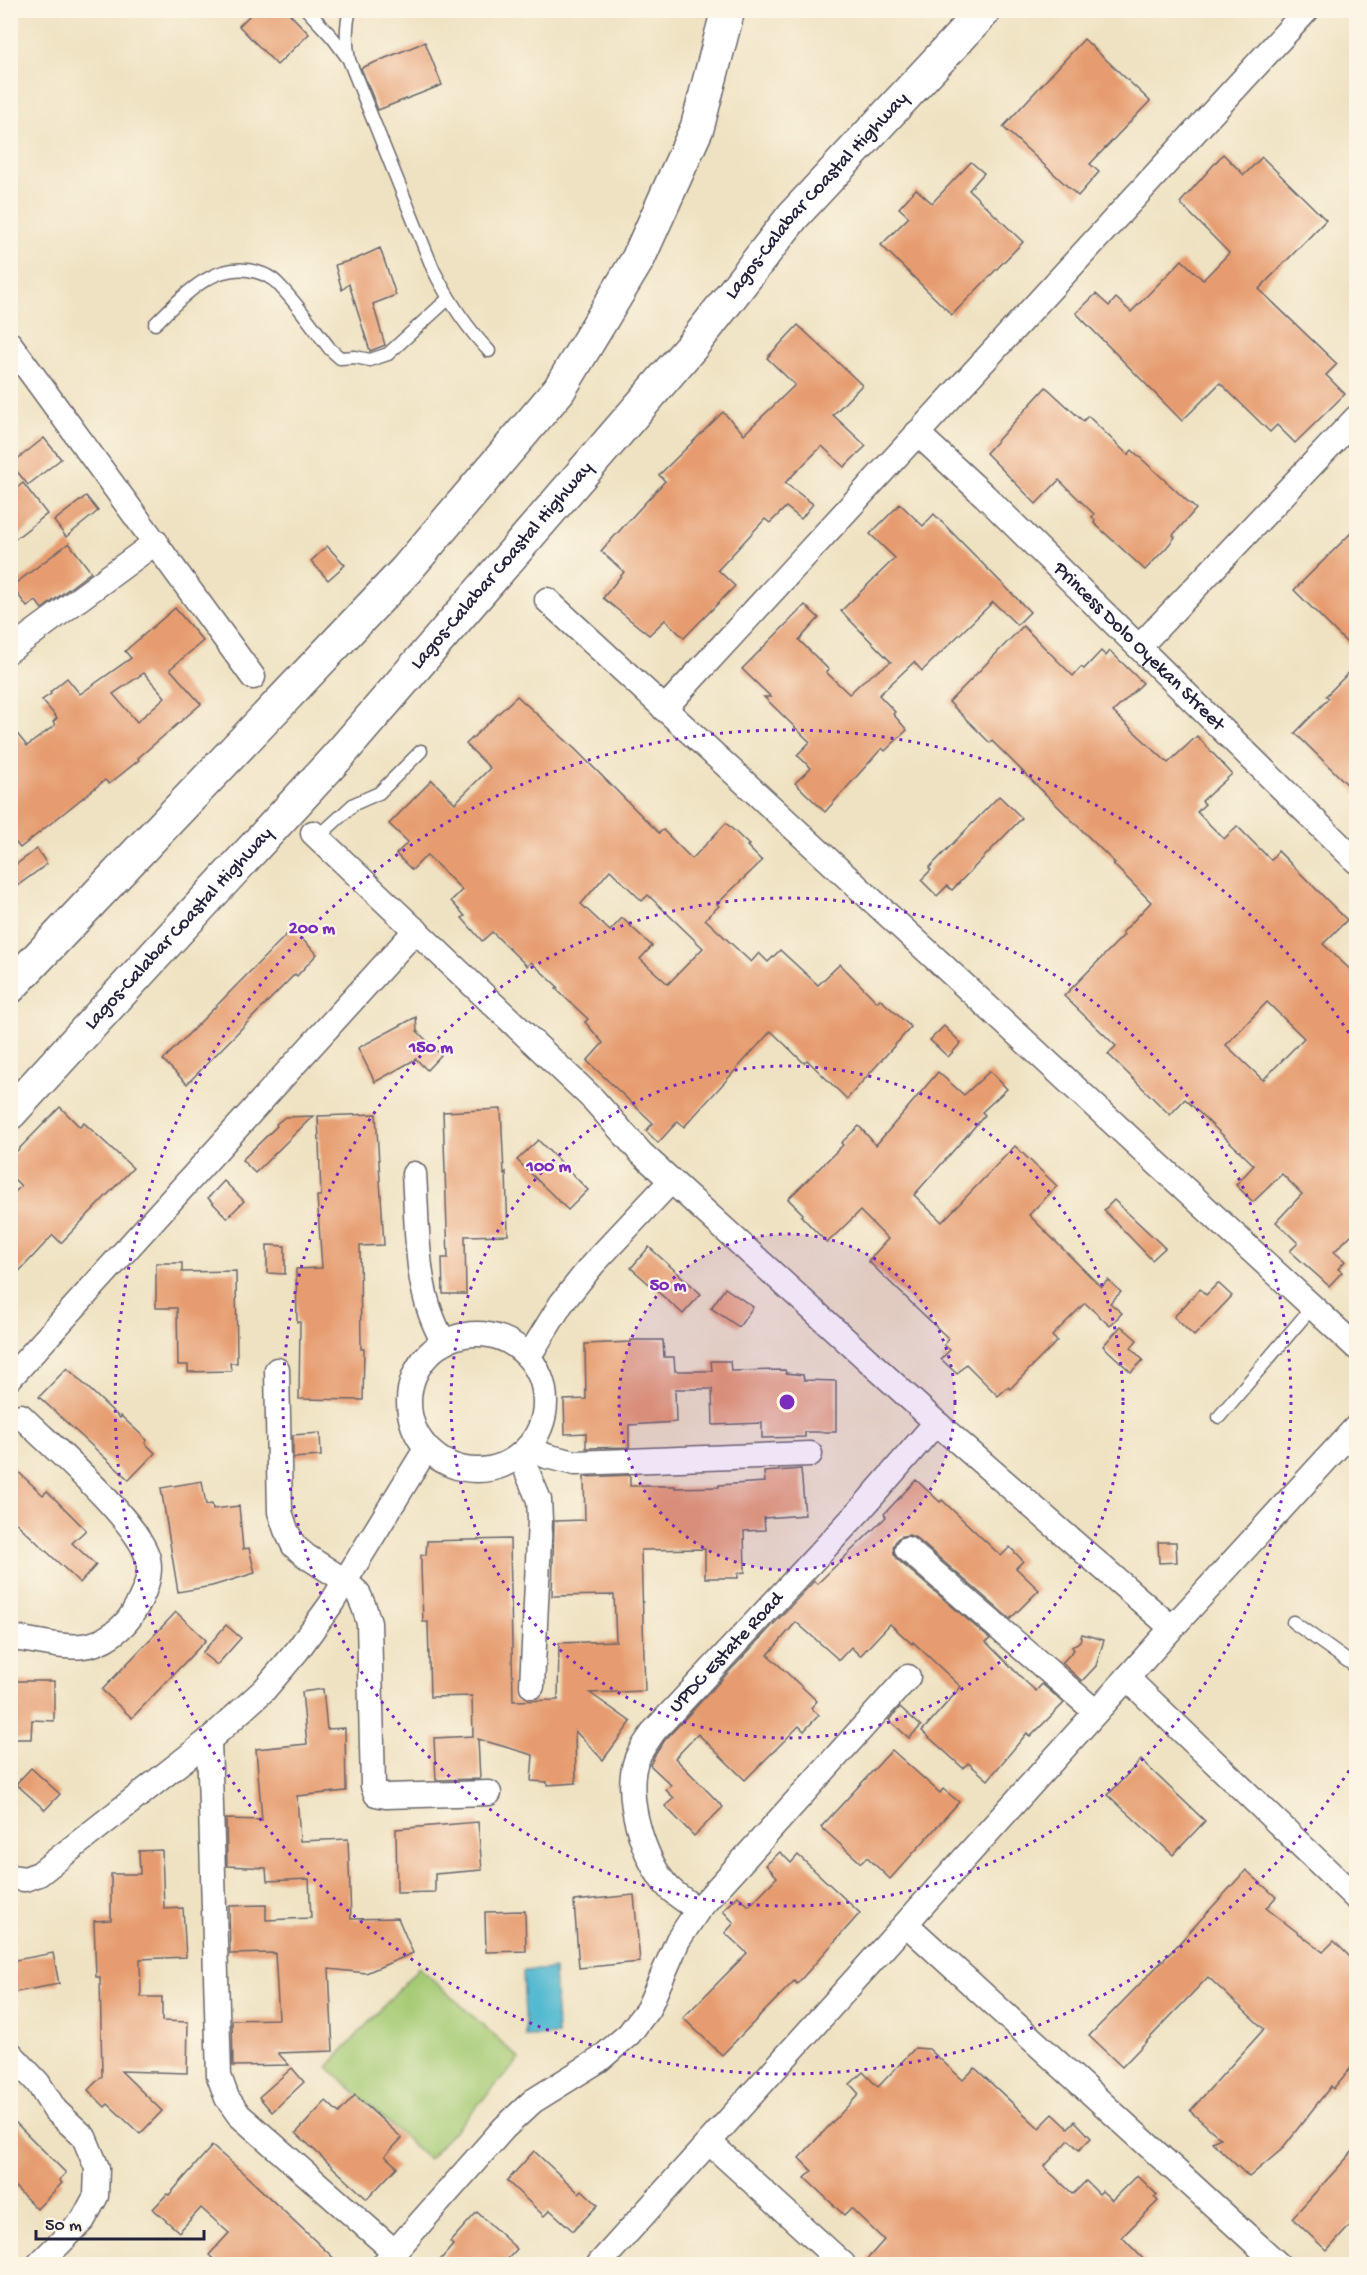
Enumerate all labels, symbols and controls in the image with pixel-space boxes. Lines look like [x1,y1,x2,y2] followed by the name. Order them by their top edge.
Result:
[721,88,914,304] street label: Lagos-Calabar Coastal Highway
[406,457,598,675] street label: Lagos-Calabar Coastal Highway
[1047,557,1230,738] street label: Princess Dolo Oyekan Street
[80,823,278,1035] street label: Lagos-Calabar Coastal Highway
[289,919,335,940] text: 200 m
[408,1038,453,1059] text: 150 m
[526,1157,572,1178] text: 100 m
[650,1276,687,1297] text: 50 m
[777,1392,797,1412] centre of rings
[665,1586,790,1718] street label: UPDC Estate Road
[36,2203,204,2241] scale bar
[45,2216,82,2237] text: 50 m

